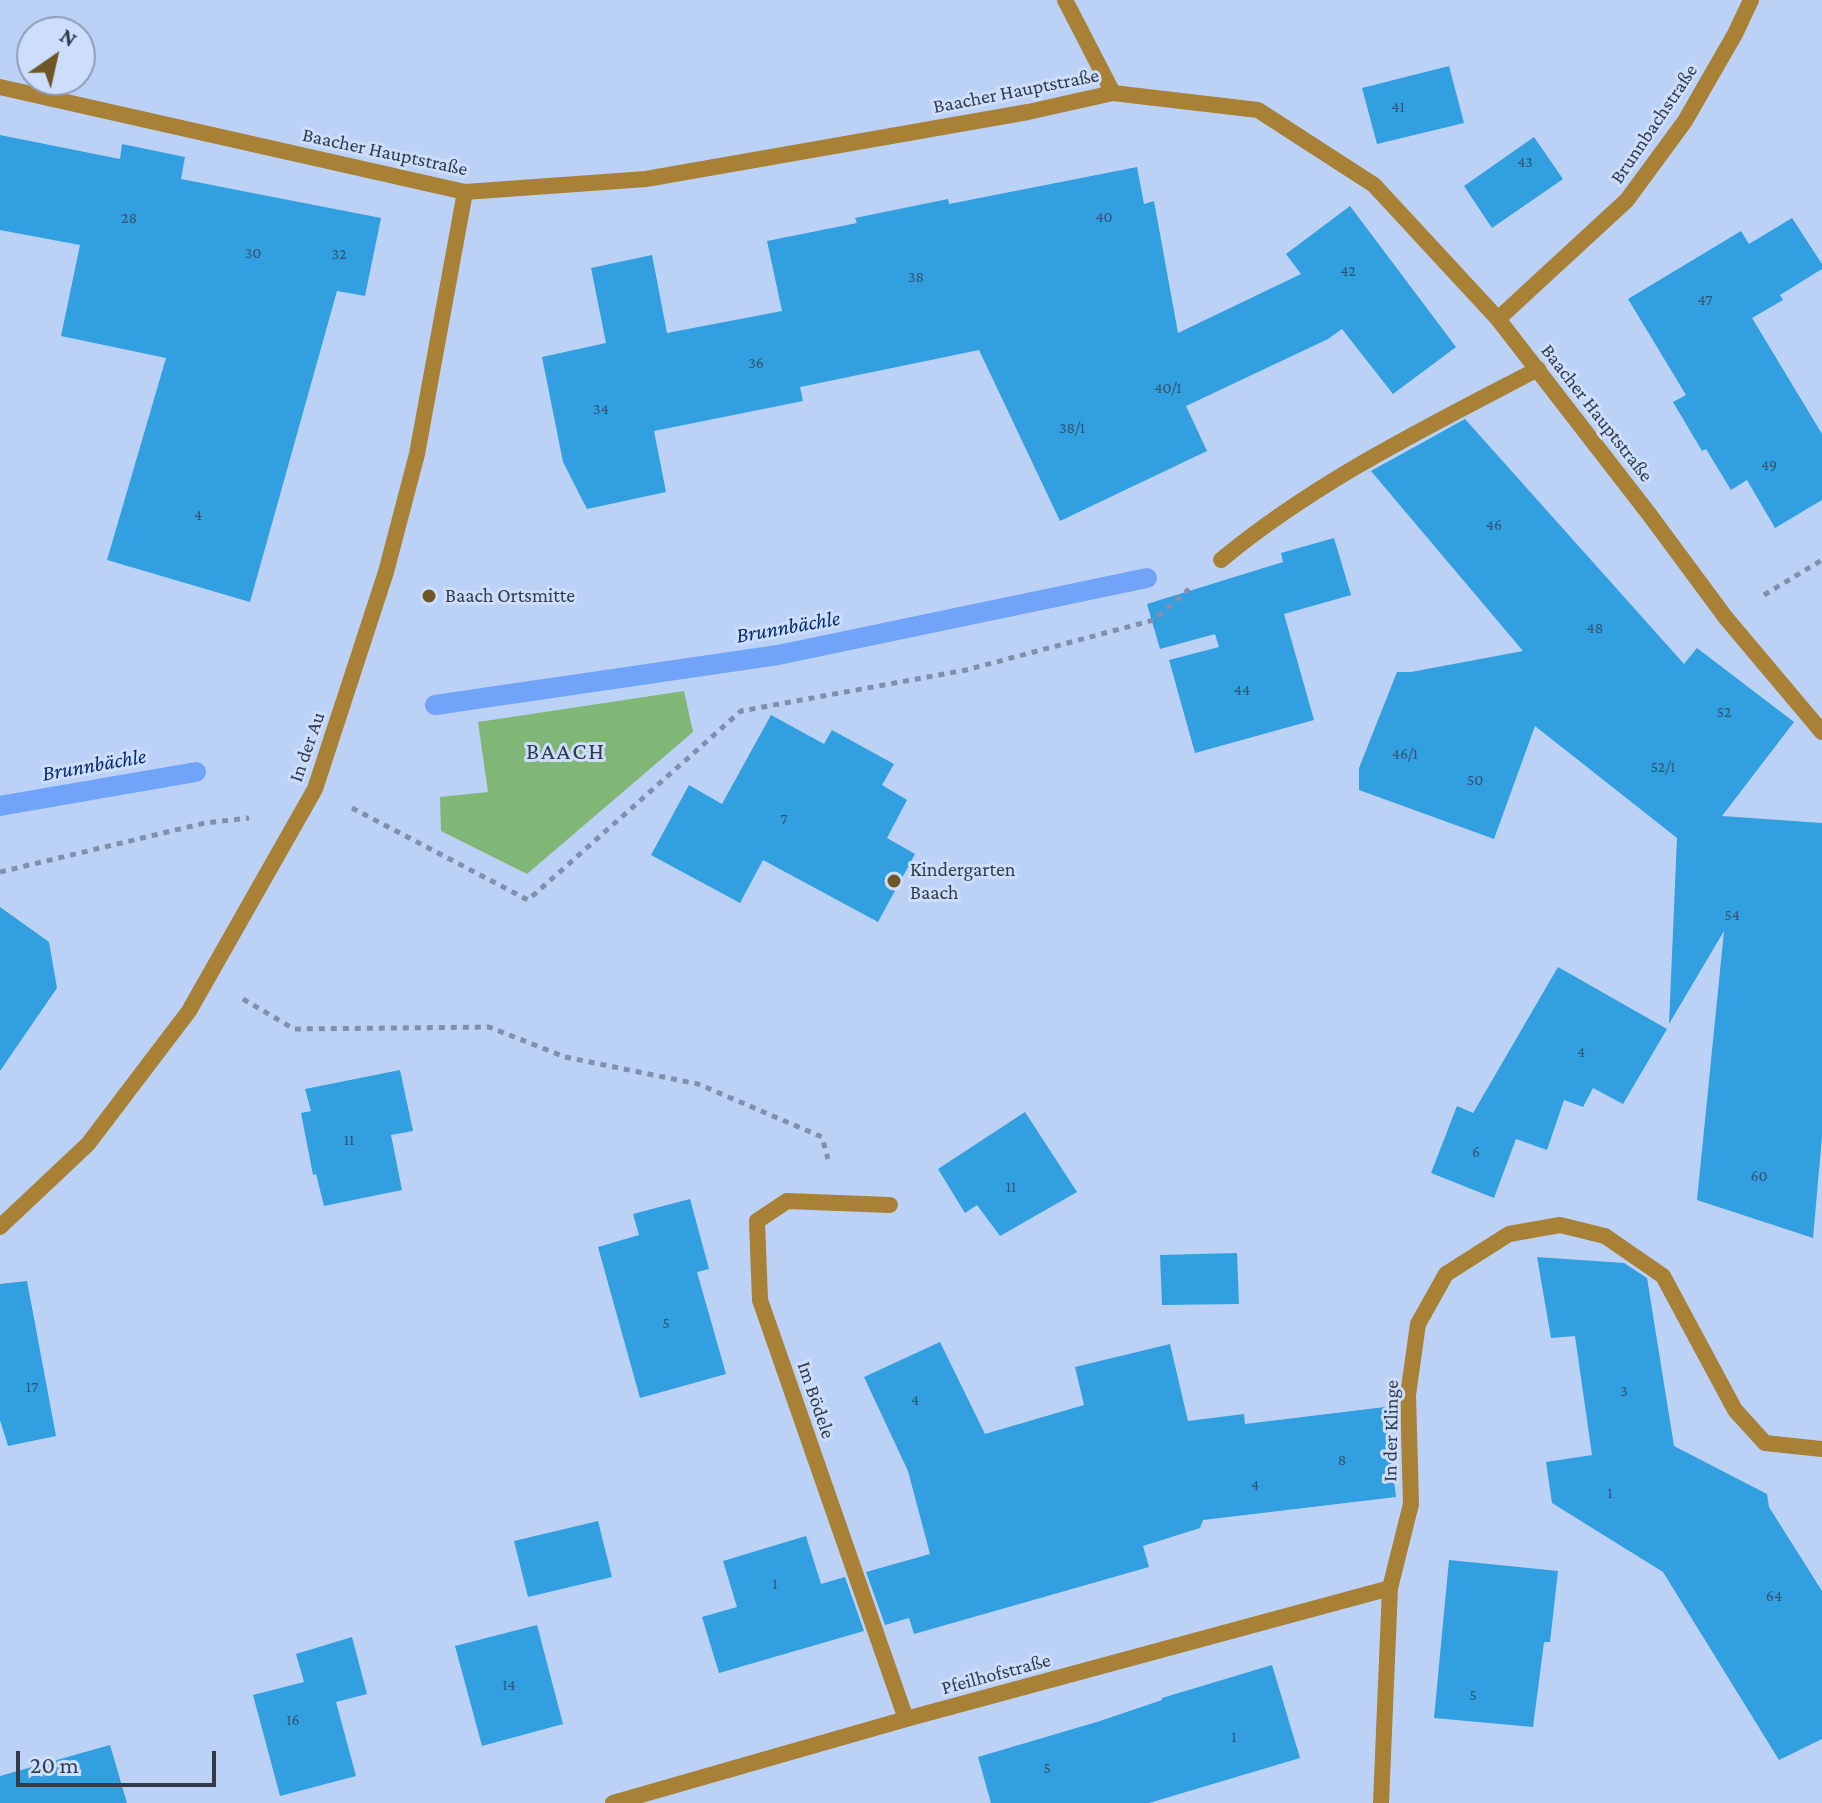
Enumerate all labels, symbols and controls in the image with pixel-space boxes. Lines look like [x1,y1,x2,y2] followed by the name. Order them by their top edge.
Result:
[16,16,96,96] north arrow
[55,23,82,52] text: N
[1605,60,1703,188] street label: Brunnbachstraße
[931,63,1101,119] street label: Baacher Hauptstraße
[1391,97,1405,117] house number: 41
[300,123,470,181] street label: Baacher Hauptstraße
[1517,152,1533,172] house number: 43
[1095,207,1113,227] house number: 40
[121,208,137,228] house number: 28
[245,243,261,263] house number: 30
[331,244,347,264] house number: 32
[1340,261,1356,281] house number: 42
[908,267,924,287] house number: 38
[1697,290,1713,310] house number: 47
[1536,339,1658,487] street label: Baacher Hauptstraße
[748,353,764,373] house number: 36
[1154,378,1182,398] house number: 40/1
[593,399,609,419] house number: 34
[1059,418,1085,438] house number: 38/1
[1761,455,1777,475] house number: 49
[194,505,202,525] house number: 4
[1486,515,1502,535] house number: 46
[445,584,575,608] place label: Baach Ortsmitte
[420,587,438,605] marker: Baach Ortsmitte
[734,605,842,649] water label: Brunnbächle
[1587,618,1603,638] house number: 48
[1234,680,1250,700] house number: 44
[1717,702,1731,722] house number: 52
[284,709,330,785] street label: In der Au
[526,738,606,766] district label: BAACH
[40,743,148,787] water label: Brunnbächle
[1392,744,1418,764] house number: 46/1
[1650,757,1676,777] house number: 52/1
[1467,770,1483,790] house number: 50
[780,809,788,829] house number: 7
[910,858,1015,905] place label: Kindergarten Baach
[885,872,903,890] marker: Kindergarten Baach
[1724,905,1740,925] house number: 54
[1577,1042,1585,1062] house number: 4
[344,1130,354,1150] house number: 11
[1472,1142,1480,1162] house number: 6
[1750,1166,1768,1186] house number: 60
[1006,1177,1016,1197] house number: 11
[662,1313,670,1333] house number: 5
[792,1358,840,1442] street label: Im Bödele
[26,1377,38,1397] house number: 17
[1378,1380,1404,1482] street label: In der Klinge
[1620,1381,1628,1401] house number: 3
[911,1390,919,1410] house number: 4
[1338,1450,1346,1470] house number: 8
[1251,1475,1259,1495] house number: 4
[1607,1483,1613,1503] house number: 1
[772,1574,778,1594] house number: 1
[1766,1586,1782,1606] house number: 64
[939,1648,1053,1700] street label: Pfeilhofstraße
[502,1675,516,1695] house number: 14
[1469,1685,1477,1705] house number: 5
[286,1710,300,1730] house number: 16
[1231,1727,1237,1747] house number: 1
[20,1735,220,1785] scale bar
[30,1751,79,1778] text: 20 m
[1043,1758,1051,1778] house number: 5

